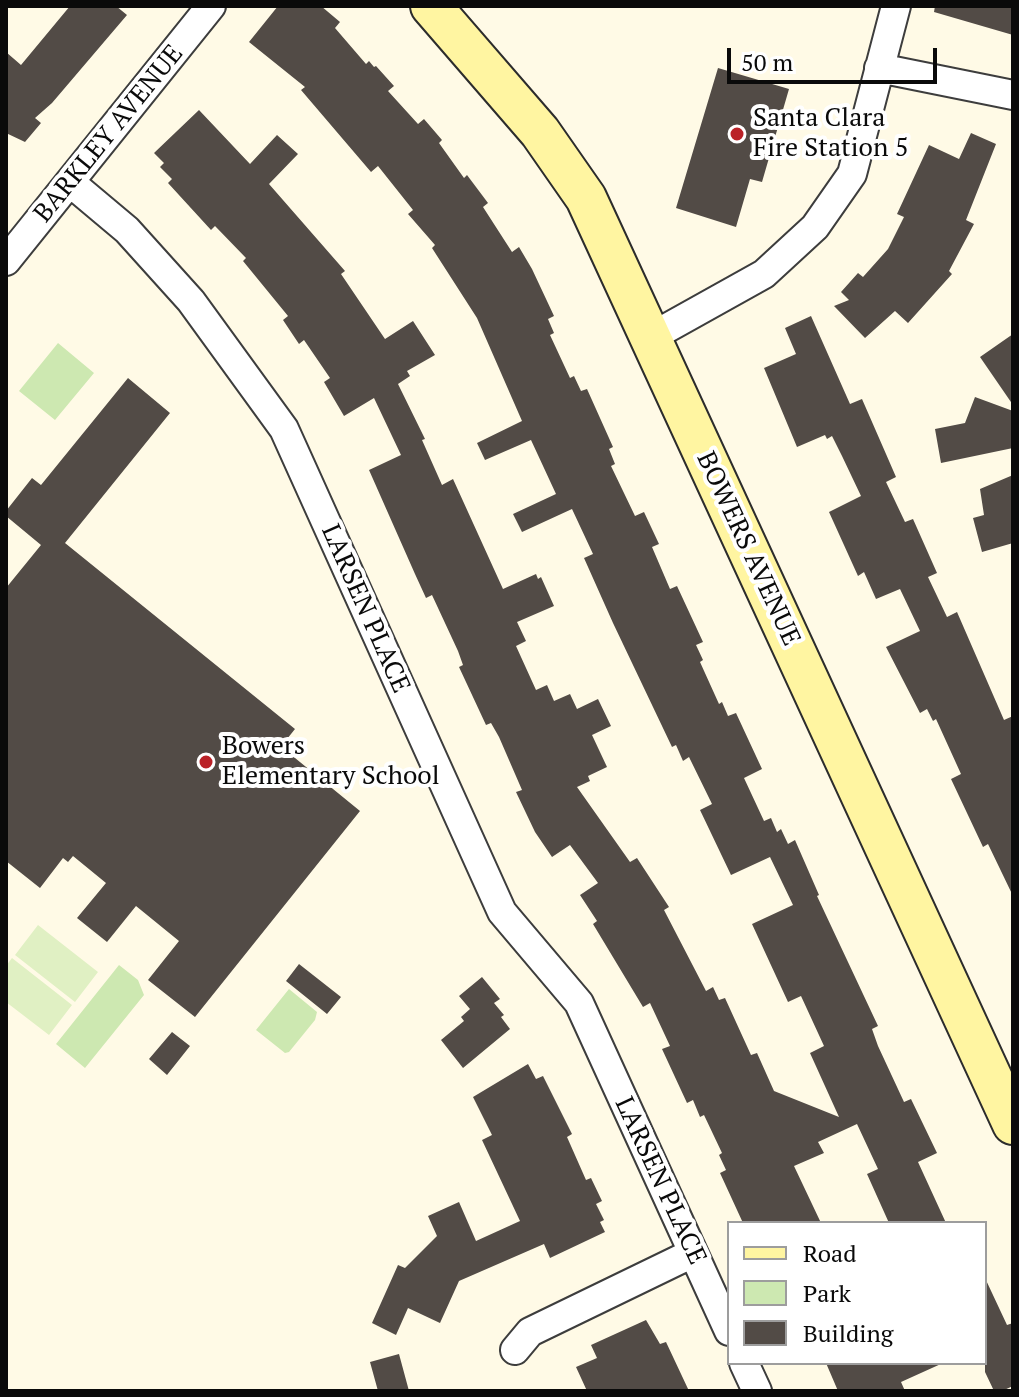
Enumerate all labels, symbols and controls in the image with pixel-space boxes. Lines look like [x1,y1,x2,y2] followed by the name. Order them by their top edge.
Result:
[731,32,941,82] scale bar
[28,39,190,229] street label: BARKLEY AVENUE
[741,46,793,78] text: 50 m
[753,103,909,164] place label: Santa Clara Fire Station 5
[728,125,746,143] marker: Santa Clara Fire Station 5
[689,447,807,651] street label: BOWERS AVENUE
[314,520,416,698] street label: LARSEN PLACE
[222,731,440,792] place label: Bowers Elementary School
[197,753,215,771] marker: Bowers Elementary School
[608,1092,712,1270] street label: LARSEN PLACE
[727,1221,987,1365] legend
[803,1237,857,1269] text: Road
[803,1277,851,1309] text: Park
[803,1317,893,1349] text: Building

